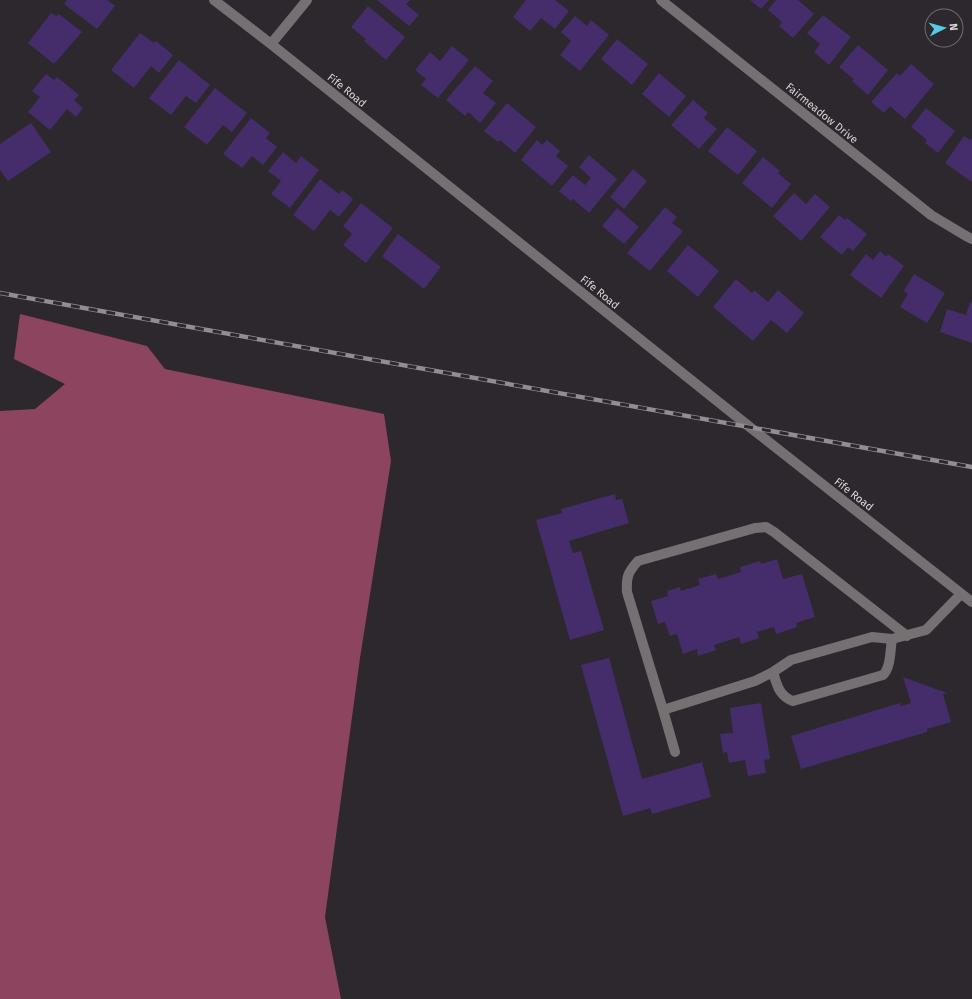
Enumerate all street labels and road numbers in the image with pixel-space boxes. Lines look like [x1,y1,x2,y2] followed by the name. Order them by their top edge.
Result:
[325,71,369,110] street label: Fife Road
[783,80,860,146] street label: Fairmeadow Drive
[578,273,622,312] street label: Fife Road
[832,475,876,514] street label: Fife Road

